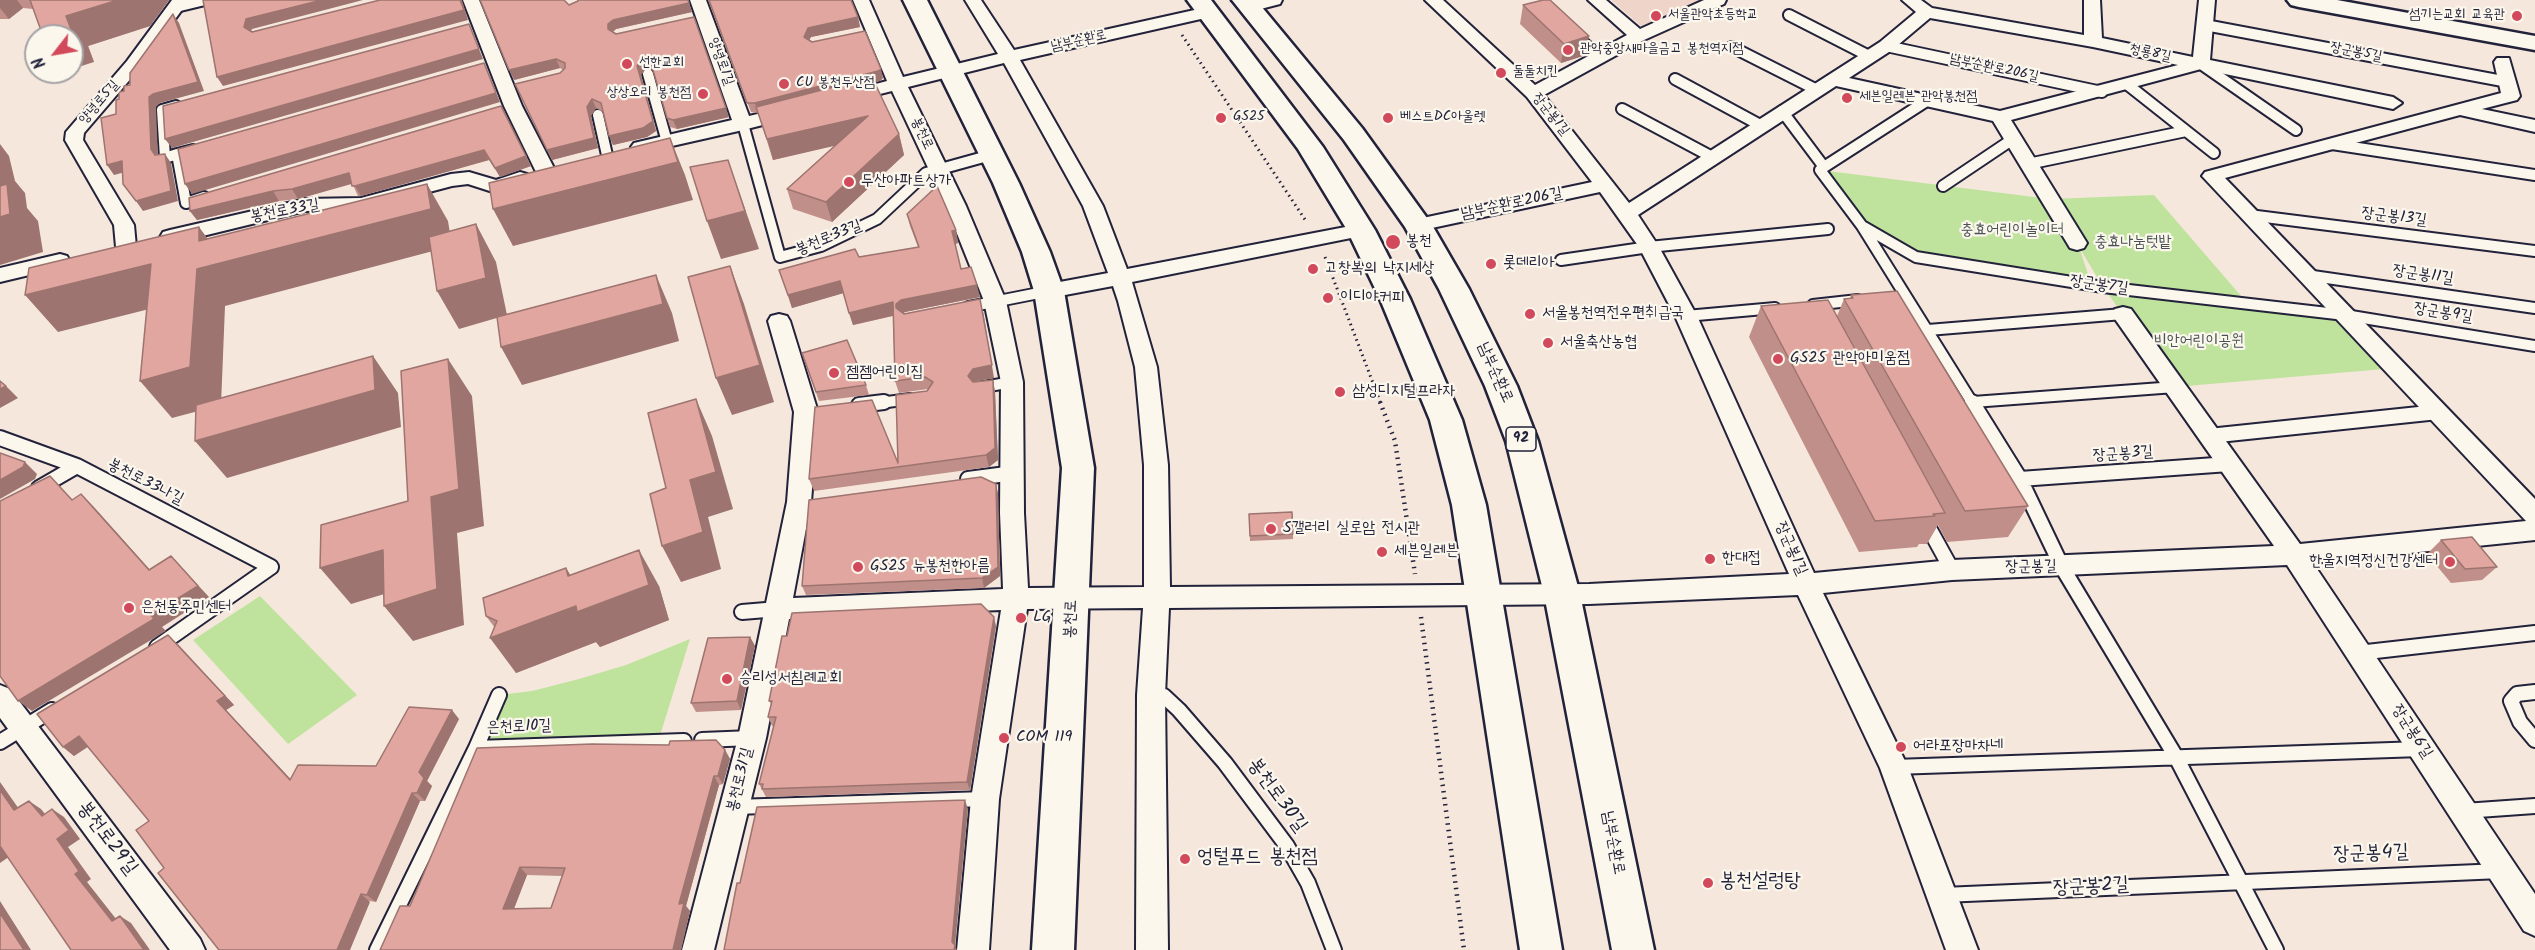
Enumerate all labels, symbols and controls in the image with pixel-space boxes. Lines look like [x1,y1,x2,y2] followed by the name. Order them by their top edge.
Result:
[1668,8,1758,24] place label: 서울관악초등학교
[2409,8,2505,24] place label: 섬기는교회 교육관
[1649,9,1663,23] marker: 서울관악초등학교
[2510,9,2524,23] marker: 섬기는교회 교육관
[24,24,84,84] north arrow
[1050,27,1108,57] street label: 남부순환로
[704,36,736,88] street label: 양녕로1길
[2329,40,2383,66] street label: 장군봉5길
[2128,41,2172,67] street label: 청룡8길
[1580,42,1743,58] place label: 관악중앙새마을금고 봉천역지점
[1561,43,1575,57] marker: 관악중앙새마을금고 봉천역지점
[1948,51,2040,87] street label: 남부순환로206길
[27,52,53,73] text: N
[639,56,684,72] place label: 선한교회
[620,57,634,71] marker: 선한교회
[1513,65,1558,81] place label: 둘둘치킨
[1494,66,1508,80] marker: 둘둘치킨
[796,76,875,92] place label: CU 봉천두산점
[777,77,791,91] marker: CU 봉천두산점
[76,78,124,128] street label: 양녕로5길
[607,86,691,102] place label: 상상오리 봉천점
[696,87,710,101] marker: 상상오리 봉천점
[1528,90,1572,140] street label: 장군봉1길
[1859,90,1977,106] place label: 세븐일레븐 관악봉천점
[1840,91,1854,105] marker: 세븐일레븐 관악봉천점
[1233,110,1265,126] place label: GS25
[1400,110,1485,126] place label: 베스트DC아울렛
[1214,111,1228,125] marker: GS25
[1381,111,1395,125] marker: 베스트DC아울렛
[906,115,936,153] street label: 봉천로
[861,172,951,192] place label: 두산아파트상가
[842,175,856,189] marker: 두산아파트상가
[1459,185,1565,225] street label: 남부순환로206길
[249,196,321,228] street label: 봉천로33길
[2360,204,2428,232] street label: 장군봉13길
[793,217,865,261] street label: 봉천로33길
[1960,221,2064,241] park label: 충효어린이놀이터
[1406,232,1432,252] place label: 봉천
[1384,233,1402,251] marker: 봉천
[2094,233,2172,253] park label: 충효나눔텃밭
[1503,254,1554,274] place label: 롯데리아
[1484,257,1498,271] marker: 롯데리아
[1325,259,1434,279] place label: 고창복의 낙지세상
[1306,262,1320,276] marker: 고창복의 낙지세상
[2391,262,2455,290] street label: 장군봉11길
[2069,272,2129,300] street label: 장군봉7길
[1340,288,1404,308] place label: 이디야커피
[1321,291,1335,305] marker: 이디야커피
[2412,300,2474,328] street label: 장군봉9길
[1542,304,1684,324] place label: 서울봉천역전우편취급국
[1523,307,1537,321] marker: 서울봉천역전우편취급국
[2154,332,2244,352] park label: 비안어린이공원
[1560,333,1637,353] place label: 서울축산농협
[1541,336,1555,350] marker: 서울축산농협
[1472,340,1516,406] street label: 남부순환로
[1790,349,1910,369] place label: GS25 관악아미움점
[1771,352,1785,366] marker: GS25 관악아미움점
[846,363,923,383] place label: 젬젬어린이집
[827,366,841,380] marker: 젬젬어린이집
[1352,382,1455,402] place label: 삼성디지털프라자
[1333,385,1347,399] marker: 삼성디지털프라자
[1506,427,1536,451] road number: 92
[2092,443,2154,467] street label: 장군봉3길
[104,456,186,510] street label: 봉천로33나길
[1283,519,1420,539] place label: S갤러리 실로암 전시관
[1770,519,1810,579] street label: 장군봉1길
[1264,522,1278,536] marker: S갤러리 실로암 전시관
[1394,542,1458,562] place label: 세븐일레븐
[1375,545,1389,559] marker: 세븐일레븐
[1722,549,1761,569] place label: 한대접
[1703,552,1717,566] marker: 한대접
[2309,552,2438,572] place label: 한울지역정신건강센터
[2443,555,2457,569] marker: 한울지역정신건강센터
[870,557,990,577] place label: GS25 뉴봉천한아름
[2005,558,2057,578] street label: 장군봉길
[851,560,865,574] marker: GS25 뉴봉천한아름
[141,598,231,618] place label: 은천동주민센터
[1061,599,1083,639] street label: 봉천로
[122,601,136,615] marker: 은천동주민센터
[1033,608,1052,628] place label: LG
[1014,611,1028,625] marker: LG
[739,669,842,689] place label: 승리성서침례교회
[720,672,734,686] marker: 승리성서침례교회
[2387,701,2435,763] street label: 장군봉6길
[486,717,552,739] street label: 은천로10길
[1016,728,1072,748] place label: COM 119
[997,731,1011,745] marker: COM 119
[1913,737,2003,757] place label: 어라포장마차네
[1894,740,1908,754] marker: 어라포장마차네
[724,746,758,814] street label: 봉천로31길
[1241,754,1311,838] street label: 봉천로30길
[71,798,141,880] street label: 봉천로29길
[1596,810,1628,876] street label: 남부순환로
[2333,842,2409,868] street label: 장군봉4길
[1197,847,1318,871] place label: 엉털푸드 봉천점
[1178,852,1192,866] marker: 엉털푸드 봉천점
[1720,871,1800,895] place label: 봉천설렁탕
[2052,874,2130,902] street label: 장군봉2길
[1701,876,1715,890] marker: 봉천설렁탕

